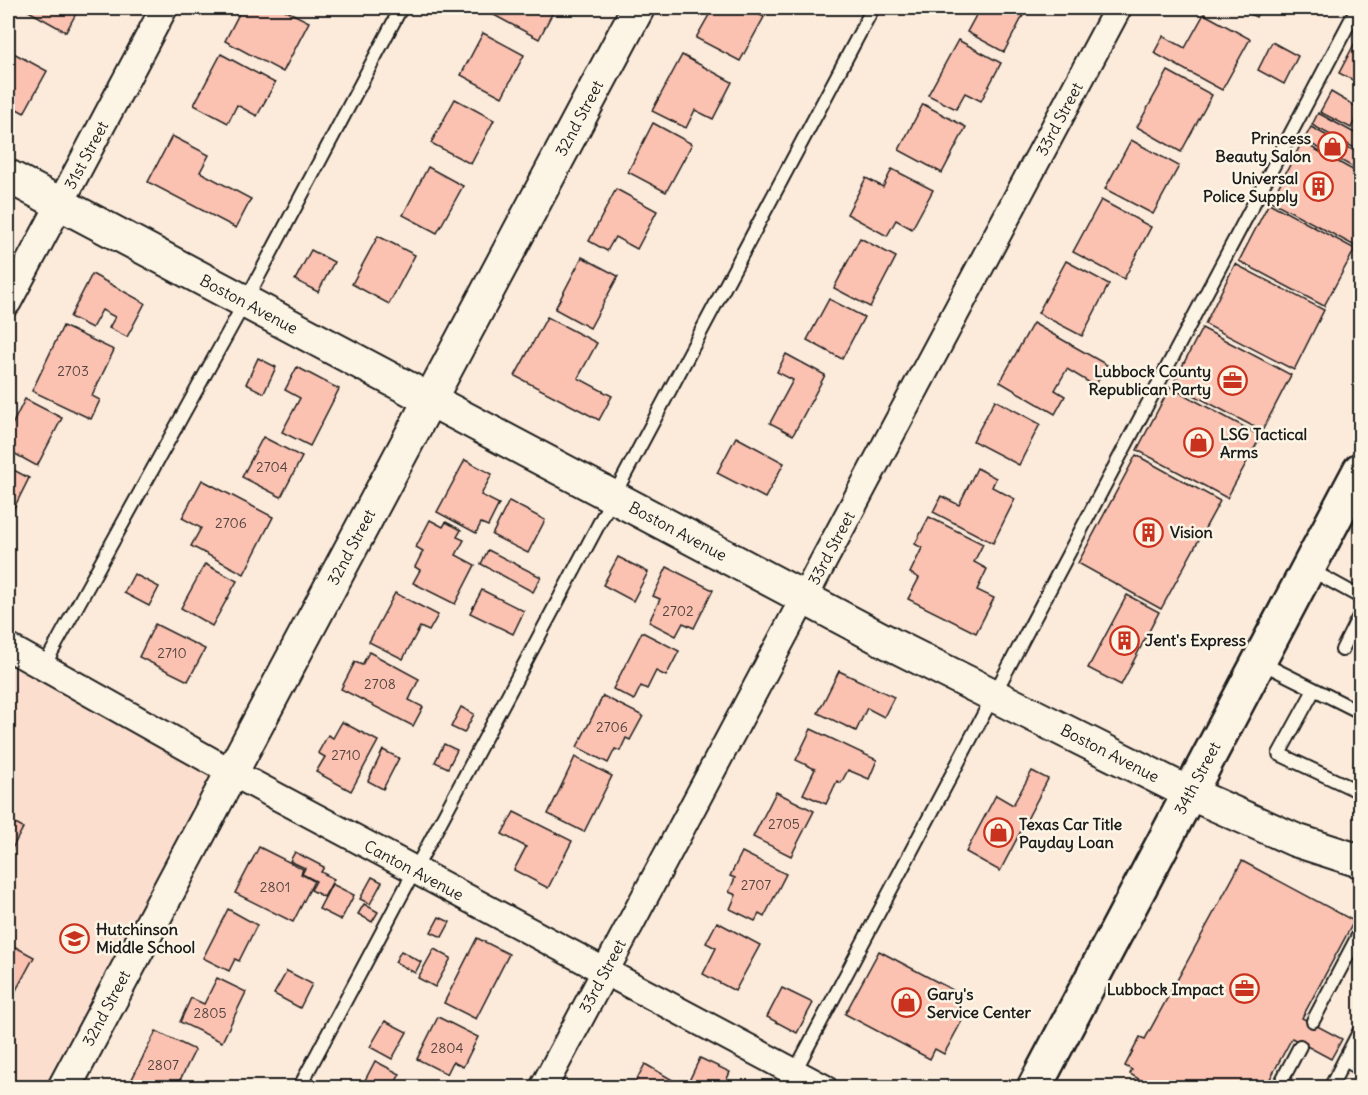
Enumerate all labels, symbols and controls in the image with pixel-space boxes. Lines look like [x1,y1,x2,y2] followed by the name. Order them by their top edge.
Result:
[551,76,608,159] street label: 32nd Street
[1031,78,1087,159] street label: 33rd Street
[60,117,113,193] street label: 31st Street
[1215,128,1311,167] place label: Princess Beauty Salon
[1316,131,1348,163] shop icon: Princess Beauty Salon
[1203,168,1298,207] place label: Universal Police Supply
[1303,171,1335,203] building icon: Universal Police Supply
[197,270,301,338] street label: Boston Avenue
[1088,361,1211,400] place label: Lubbock County Republican Party
[57,362,89,380] house number: 2703
[1216,364,1248,396] office icon: Lubbock County Republican Party
[1220,424,1307,462] place label: LSG Tactical Arms
[1183,427,1215,459] shop icon: LSG Tactical Arms
[256,458,288,476] house number: 2704
[626,497,730,565] street label: Boston Avenue
[323,505,380,588] street label: 32nd Street
[803,507,859,588] street label: 33rd Street
[215,514,247,532] house number: 2706
[1133,516,1165,548] building icon: Vision
[1170,522,1213,542] place label: Vision
[662,602,694,620] house number: 2702
[1108,624,1140,656] building icon: Jent's Express
[1145,630,1246,651] place label: Jent's Express
[157,644,187,662] house number: 2710
[364,675,396,693] house number: 2708
[596,718,628,736] house number: 2706
[1057,720,1163,786] street label: Boston Avenue
[1170,738,1225,818] street label: 34th Street
[331,746,361,764] house number: 2710
[1019,814,1123,853] place label: Texas Car Title Payday Loan
[768,815,800,833] house number: 2705
[982,817,1014,849] shop icon: Texas Car Title Payday Loan
[361,835,467,905] street label: Canton Avenue
[741,876,771,894] house number: 2707
[260,878,290,896] house number: 2801
[96,919,195,957] place label: Hutchinson Middle School
[59,922,91,954] school or university icon: Hutchinson Middle School
[574,935,630,1016] street label: 33rd Street
[78,966,135,1049] street label: 32nd Street
[1229,973,1261,1005] office icon: Lubbock Impact
[1107,979,1225,1000] place label: Lubbock Impact
[927,984,1031,1022] place label: Gary's Service Center
[890,987,922,1019] shop icon: Gary's Service Center
[194,1004,227,1022] house number: 2805
[430,1039,464,1057] house number: 2804
[147,1056,179,1074] house number: 2807

